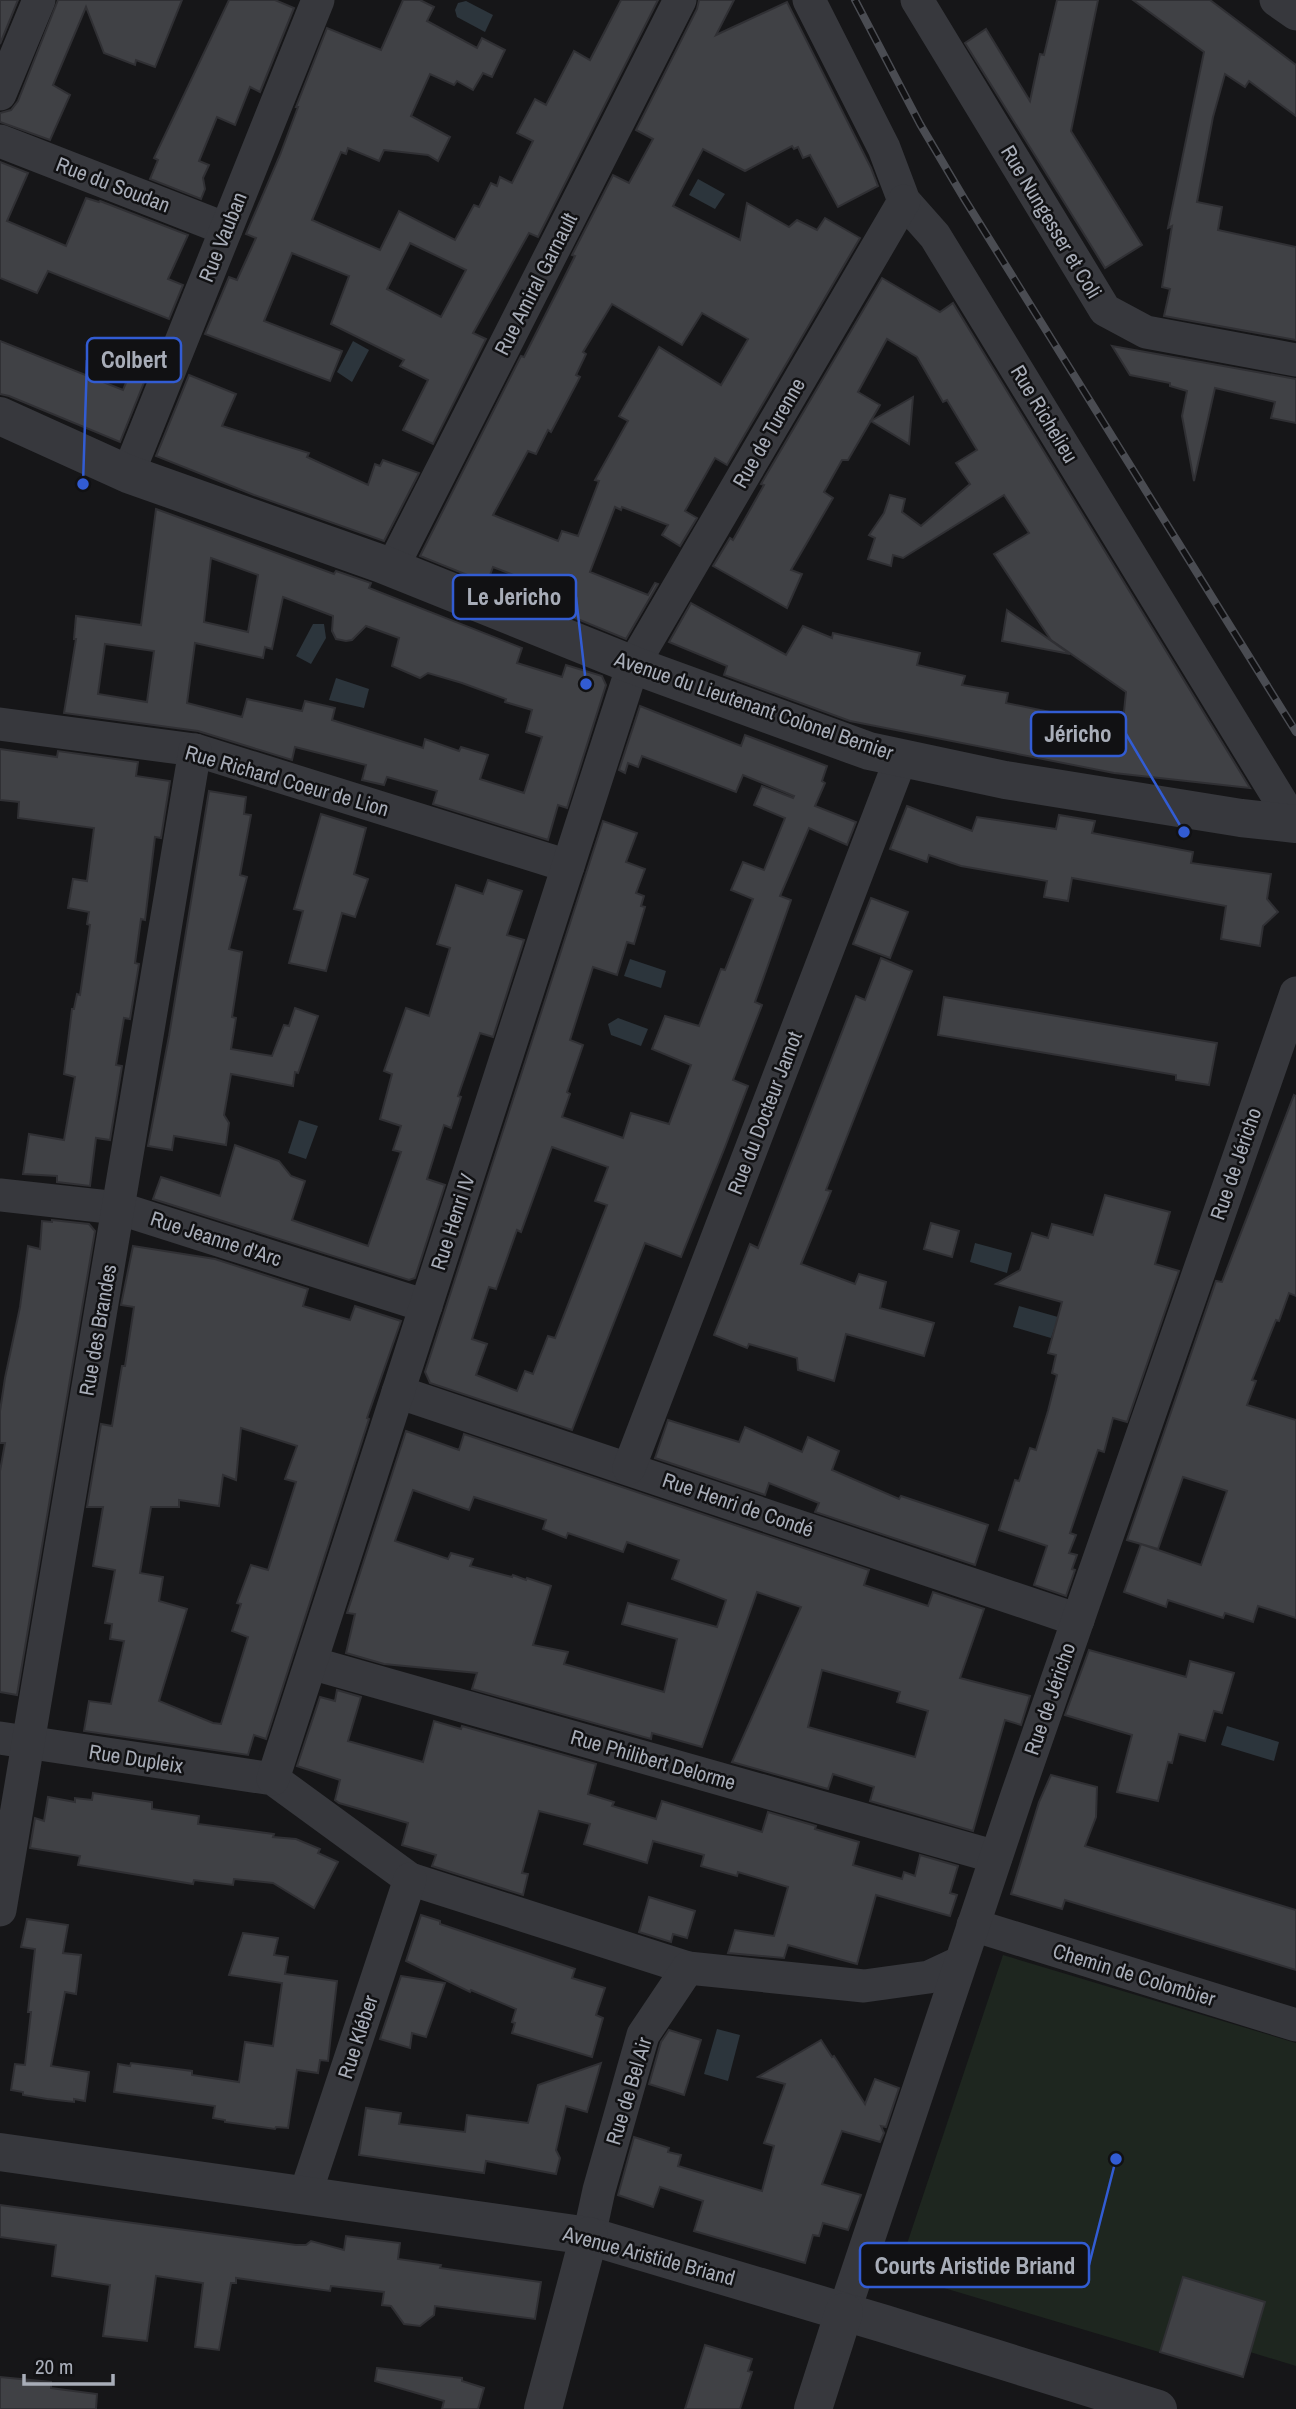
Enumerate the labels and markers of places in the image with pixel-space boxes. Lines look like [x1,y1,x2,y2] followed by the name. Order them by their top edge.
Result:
[87,338,181,382] callout: Colbert
[453,575,576,619] callout: Le Jericho
[1031,712,1126,756] callout: Jéricho
[860,2243,1089,2287] callout: Courts Aristide Briand

